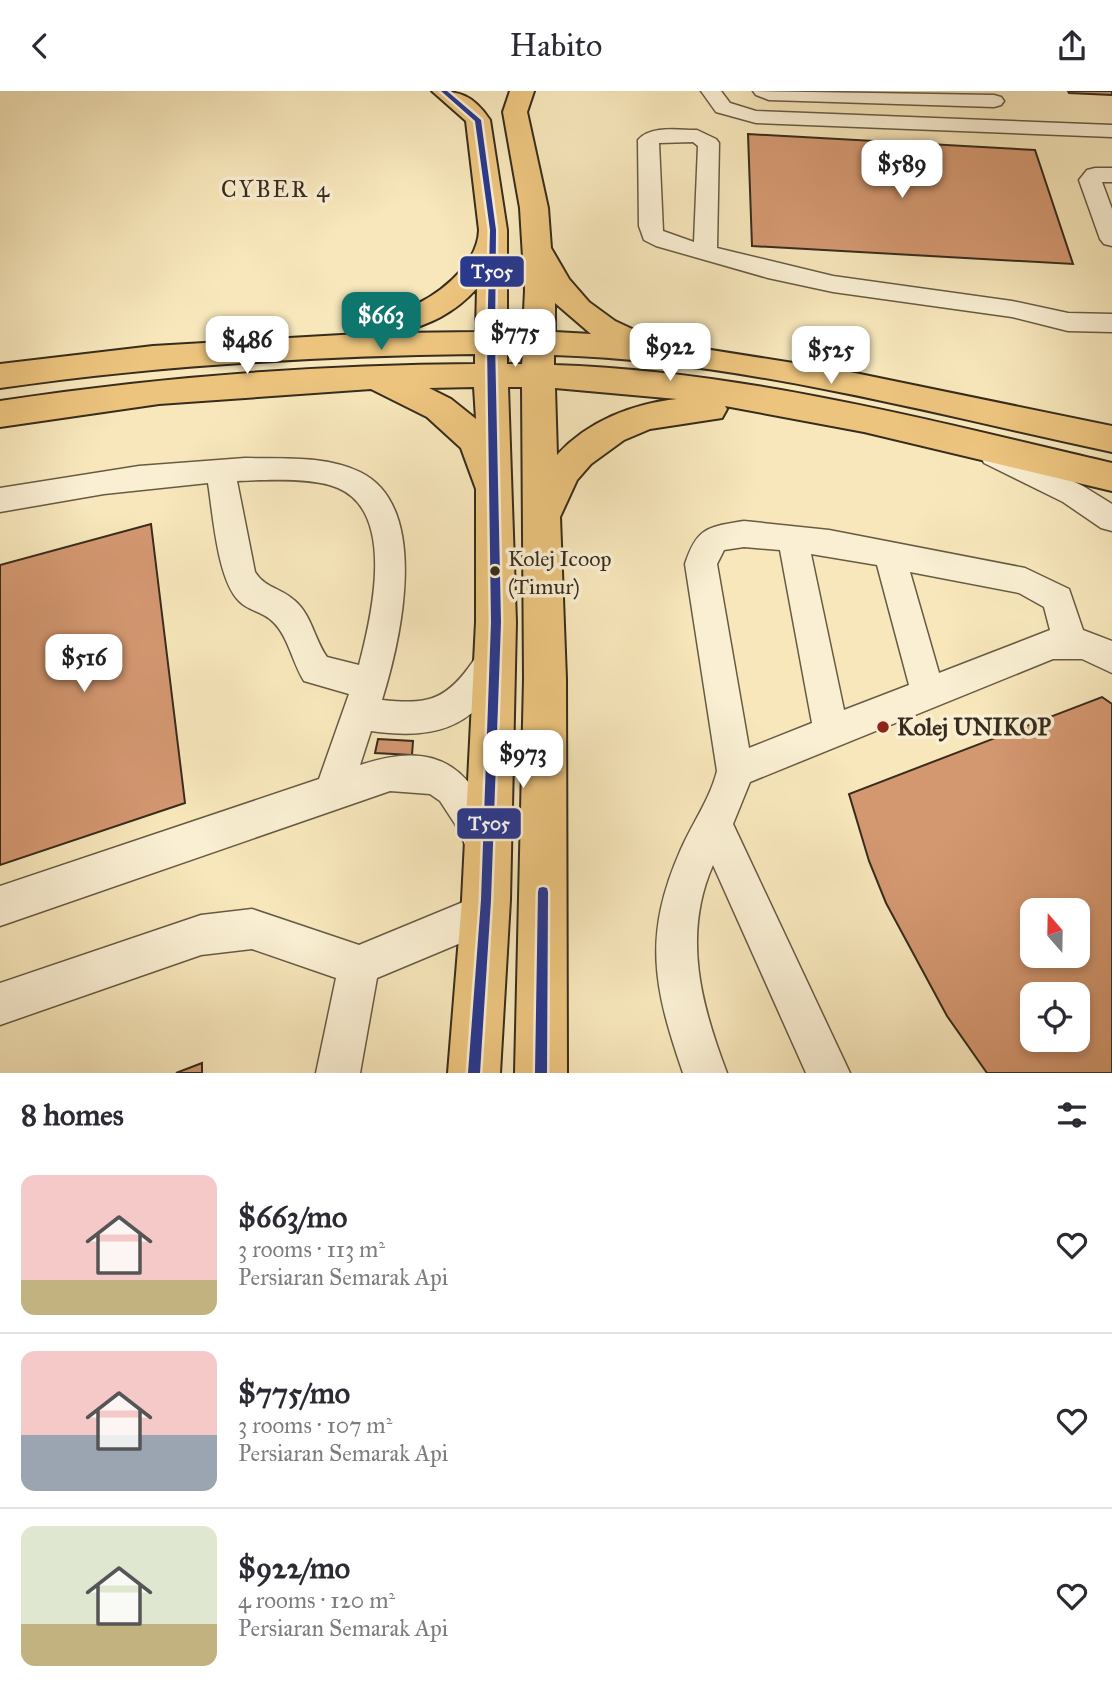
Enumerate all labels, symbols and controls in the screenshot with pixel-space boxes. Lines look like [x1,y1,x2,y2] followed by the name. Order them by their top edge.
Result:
[510,26,602,65] text: Habito
[21,27,59,65] icon: back
[1053,27,1091,65] icon: share
[861,141,943,200] pin: $589
[877,149,927,177] text: $589
[221,175,331,203] district label: CYBER 4
[459,255,525,288] line badge: T505
[470,260,513,283] text: T505
[340,293,422,352] pin: $663
[358,301,404,329] text: $663
[474,309,556,369] pin: $775
[206,317,288,376] pin: $486
[490,318,540,346] text: $775
[629,323,711,383] pin: $922
[222,325,272,353] text: $486
[790,327,872,386] pin: $525
[646,332,694,360] text: $922
[808,335,854,363] text: $525
[508,545,611,600] place label: Kolej Icoop (Timur)
[488,564,502,578] marker: Kolej Icoop (Timur)
[43,635,125,694] pin: $516
[61,643,107,671] text: $516
[897,712,1051,742] place label: Kolej UNIKOP
[875,719,891,735] marker: Kolej UNIKOP
[482,731,564,790] pin: $973
[499,739,547,767] text: $973
[456,807,522,840] line badge: T505
[467,812,510,835] text: T505
[1020,898,1090,968] north arrow
[1020,898,1090,1052] map controls
[1020,982,1090,1052] button: locate
[1053,1096,1091,1134] icon: filters
[21,1097,124,1133] text: 8 homes
[238,1199,347,1235] text: $663/mo
[77,1203,161,1287] icon: home
[1053,1226,1091,1264] icon: heart
[238,1235,385,1263] text: 3 rooms · 113 m²
[238,1263,448,1291] text: Persiaran Semarak Api
[238,1375,350,1411] text: $775/mo
[77,1379,161,1463] icon: home
[1053,1402,1091,1440] icon: heart
[238,1411,392,1439] text: 3 rooms · 107 m²
[238,1439,448,1467] text: Persiaran Semarak Api
[238,1550,350,1586] text: $922/mo
[77,1554,161,1638] icon: home
[1053,1577,1091,1615] icon: heart
[238,1586,395,1614] text: 4 rooms · 120 m²
[238,1614,448,1642] text: Persiaran Semarak Api

